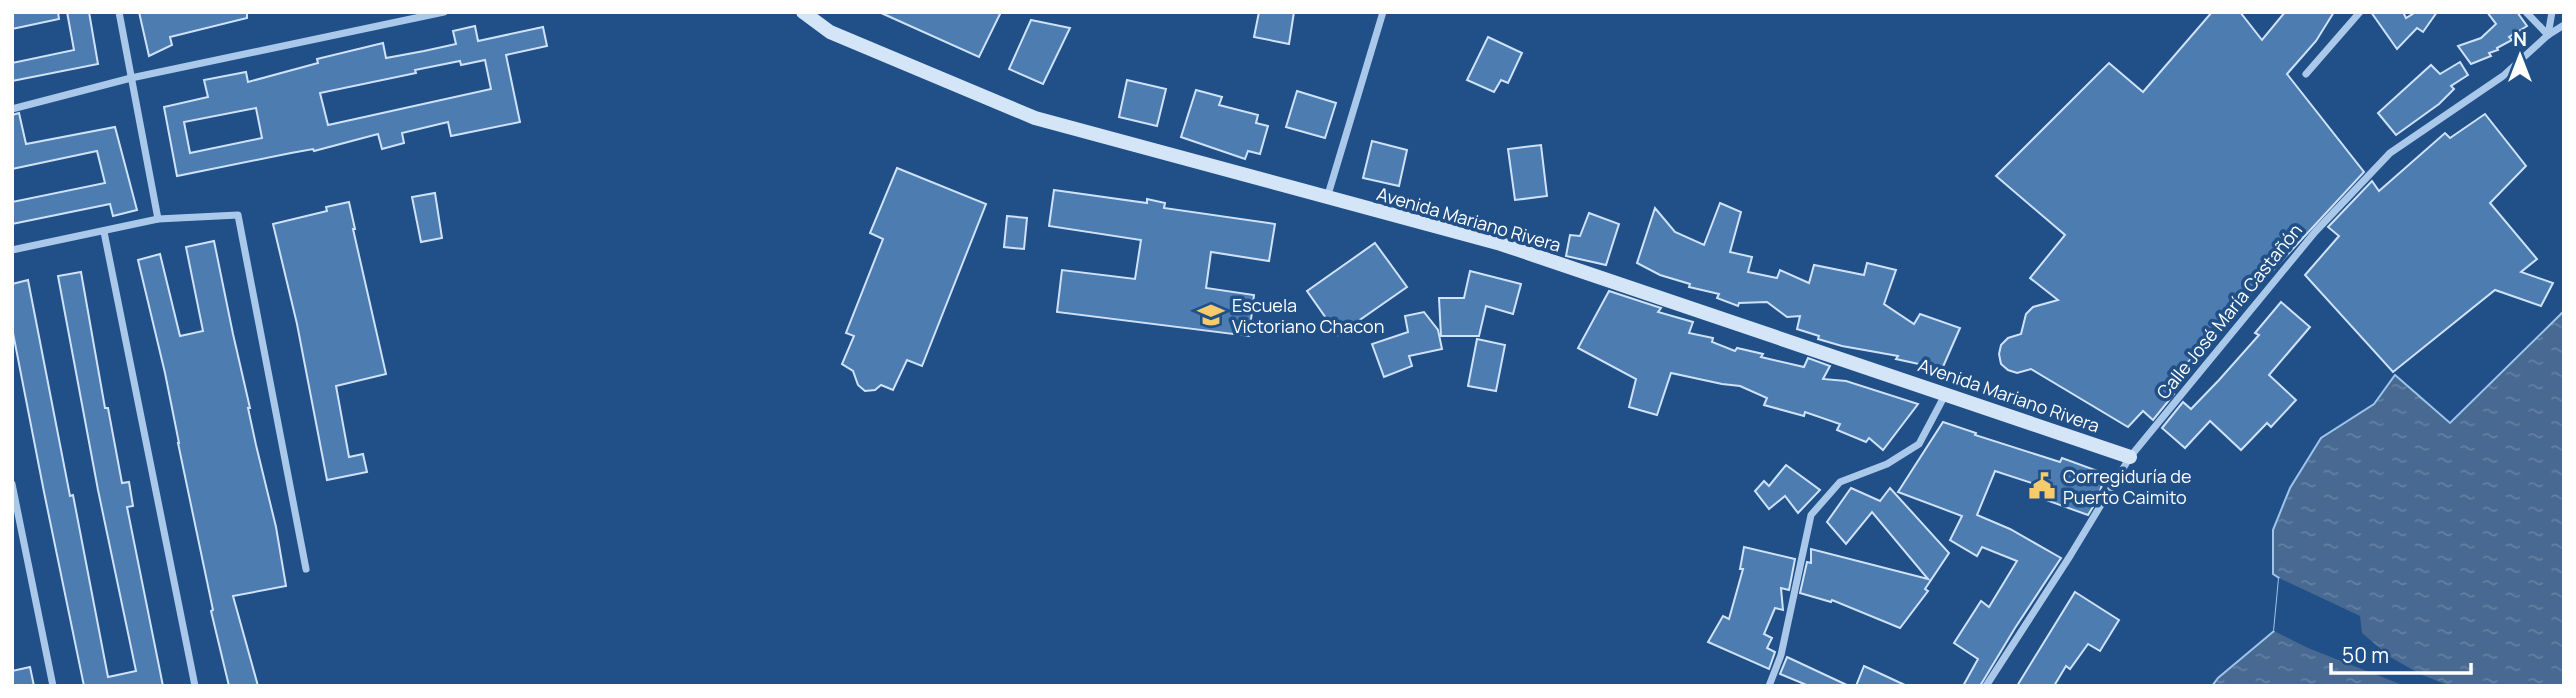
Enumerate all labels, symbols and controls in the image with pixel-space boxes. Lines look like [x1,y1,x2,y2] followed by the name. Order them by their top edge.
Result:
[2485,21,2555,91] north arrow
[2513,26,2527,52] text: N
[1374,181,1564,257] street label: Avenida Mariano Rivera
[2151,218,2307,404] street label: Calle José María Castañón
[1232,293,1384,338] place label: Escuela Victoriano Chacon
[1196,300,1226,330] school or university icon: Escuela Victoriano Chacon
[1915,353,2103,437] street label: Avenida Mariano Rivera
[2063,464,2192,509] place label: Corregiduría de Puerto Caimito
[2027,471,2057,501] public building icon: Corregiduría de Puerto Caimito
[2331,632,2471,676] scale bar
[2342,641,2389,669] text: 50 m

